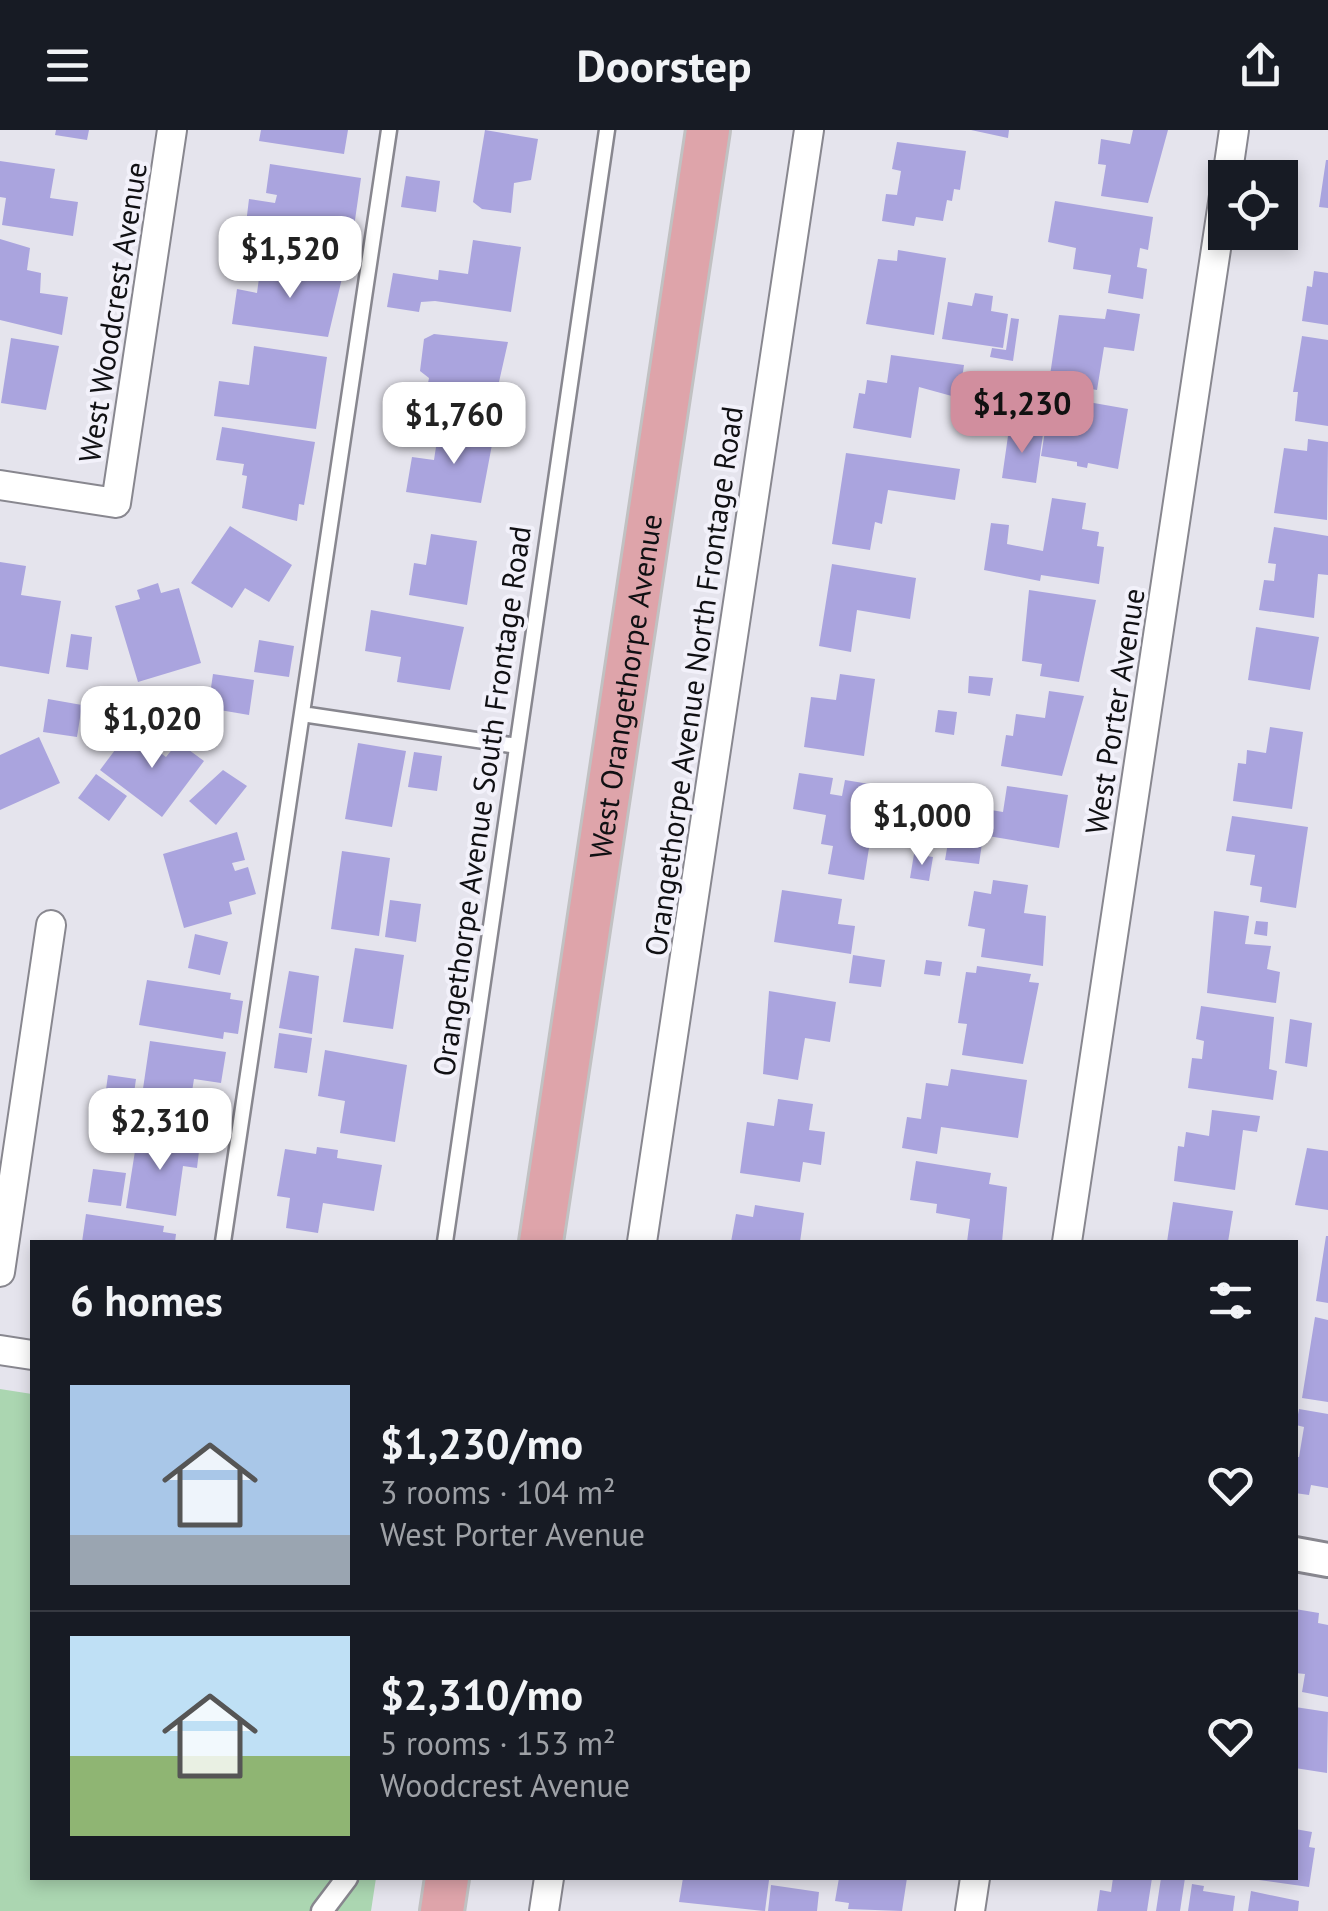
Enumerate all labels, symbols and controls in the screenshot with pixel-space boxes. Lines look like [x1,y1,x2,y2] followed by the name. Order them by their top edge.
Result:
[577,36,751,94] text: Doorstep
[40,38,95,93] icon: menu
[1233,38,1288,93] icon: share
[69,159,155,465] street label: West Woodcrest Avenue
[1208,160,1298,250] map controls
[1208,160,1298,250] button: locate
[209,216,371,301] pin: $1,520
[241,227,339,269] text: $1,520
[941,371,1103,456] pin: $1,230
[373,382,535,467] pin: $1,760
[973,382,1071,424] text: $1,230
[405,393,503,435] text: $1,760
[635,404,751,958] street label: Orangethorpe Avenue North Frontage Road
[579,511,670,861] street label: West Orangethorpe Avenue
[423,523,539,1079] street label: Orangethorpe Avenue South Frontage Road
[1075,585,1153,837] street label: West Porter Avenue
[71,686,233,771] pin: $1,020
[103,697,201,739] text: $1,020
[841,783,1003,868] pin: $1,000
[873,794,971,836] text: $1,000
[79,1088,241,1173] pin: $2,310
[111,1099,209,1141] text: $2,310
[70,1273,223,1328] text: 6 homes
[1203,1273,1258,1328] icon: filters
[380,1416,583,1471] text: $1,230/mo
[150,1425,270,1545] icon: home
[1203,1458,1258,1513] icon: heart
[380,1471,616,1513] text: 3 rooms · 104 m²
[380,1513,645,1555] text: West Porter Avenue
[380,1667,583,1722] text: $2,310/mo
[150,1676,270,1796] icon: home
[1203,1709,1258,1764] icon: heart
[380,1722,616,1764] text: 5 rooms · 153 m²
[380,1764,630,1806] text: Woodcrest Avenue

